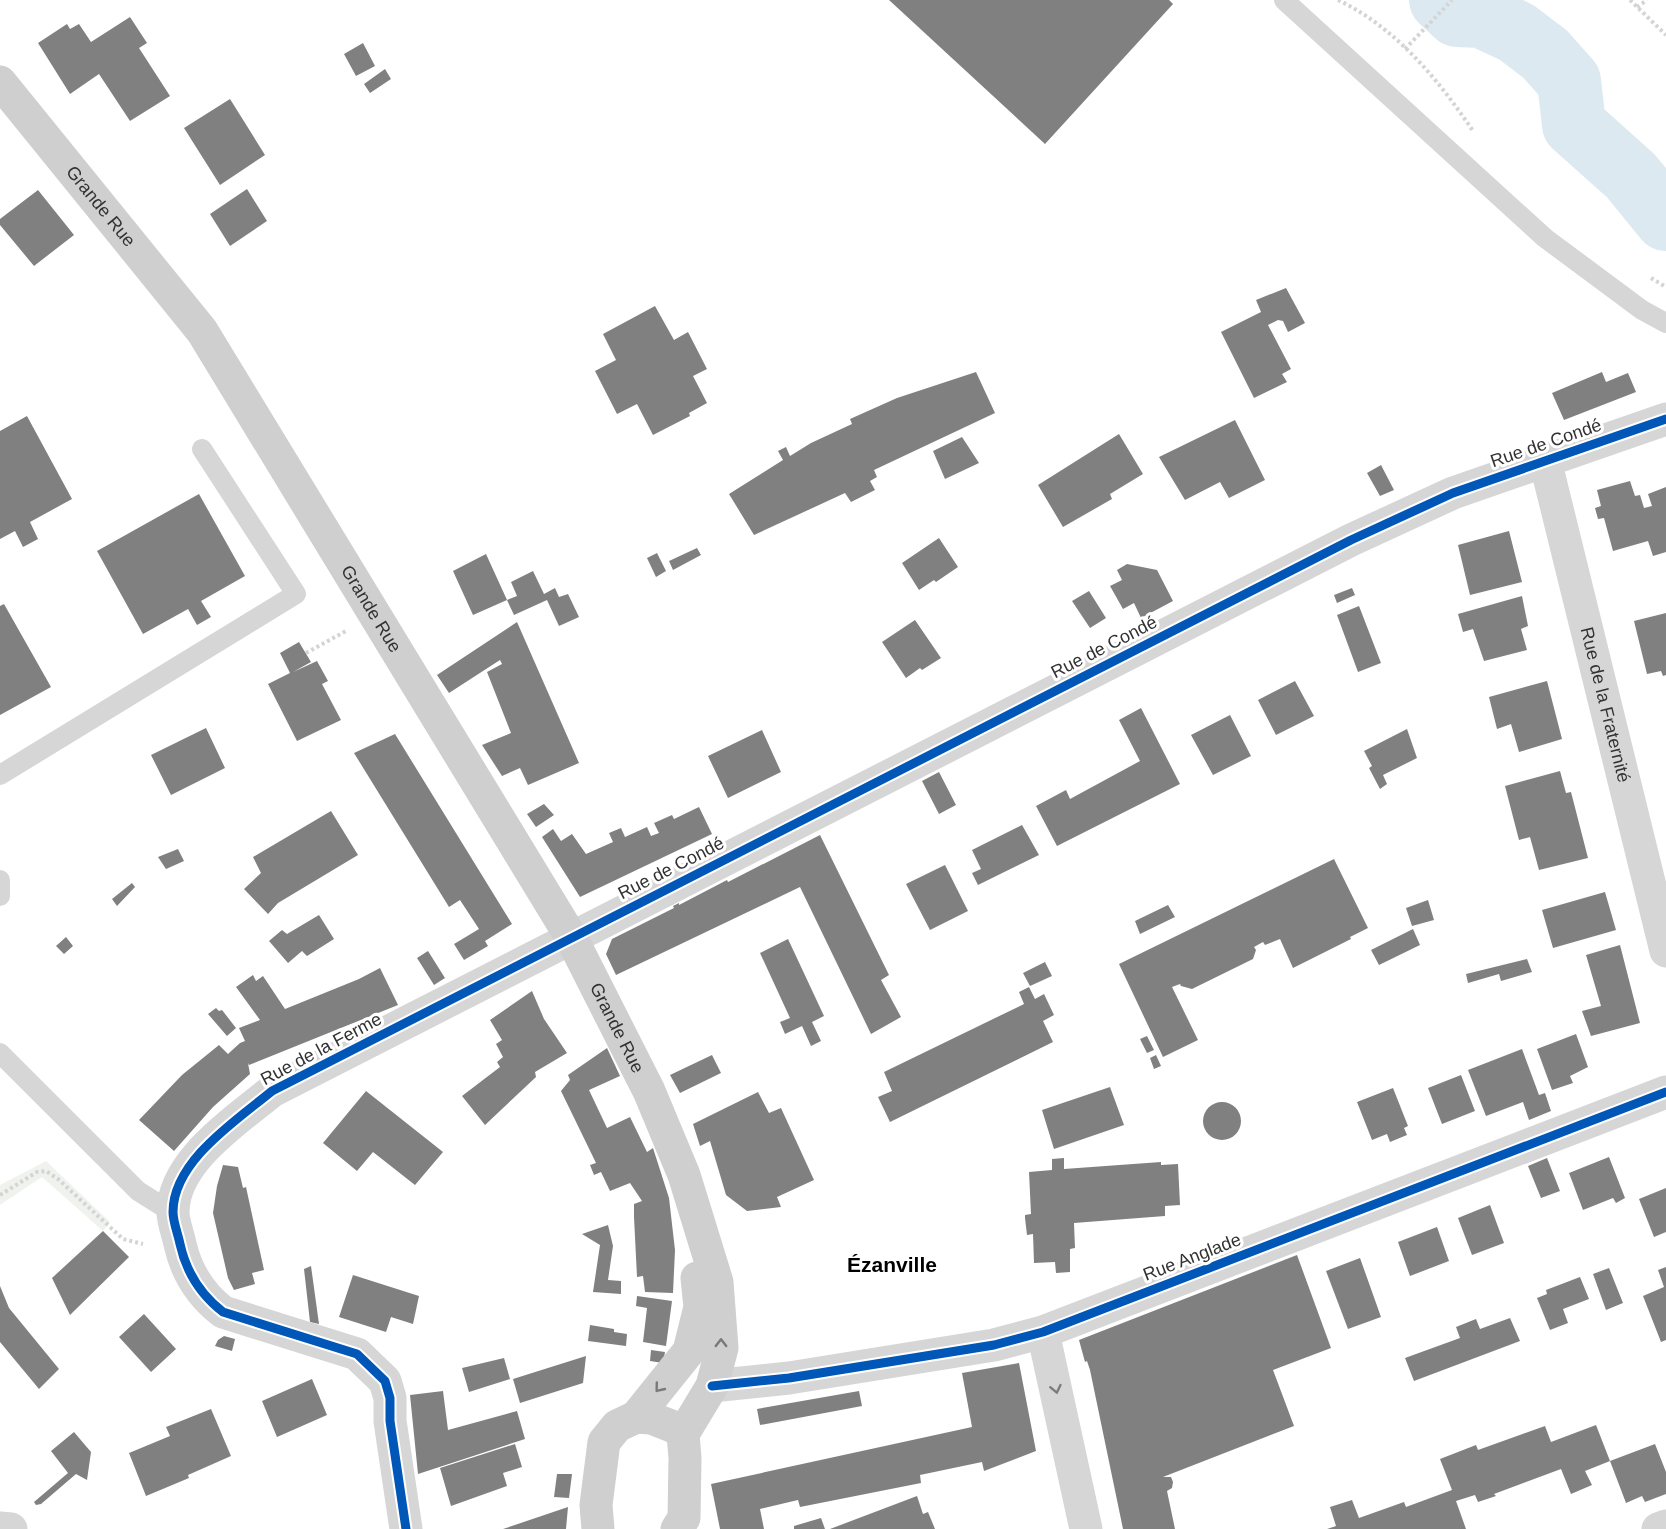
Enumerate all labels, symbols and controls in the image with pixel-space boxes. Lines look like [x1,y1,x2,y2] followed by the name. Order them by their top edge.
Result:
[62,162,139,251] street label: Grande Rue
[1488,415,1604,471] street label: Rue de Condé
[337,562,405,656] street label: Grande Rue
[1048,612,1160,682] street label: Rue de Condé
[1577,625,1634,784] street label: Rue de la Fraternité
[615,833,727,903] street label: Rue de Condé
[586,980,648,1076] street label: Grande Rue
[257,1009,385,1089] street label: Rue de la Ferme
[1140,1229,1244,1285] street label: Rue Anglade
[847,1253,937,1276] district label: Ézanville
[715,1339,727,1348] one-way arrow
[655,1381,666,1392] one-way arrow
[1048,1384,1061,1394] one-way arrow

